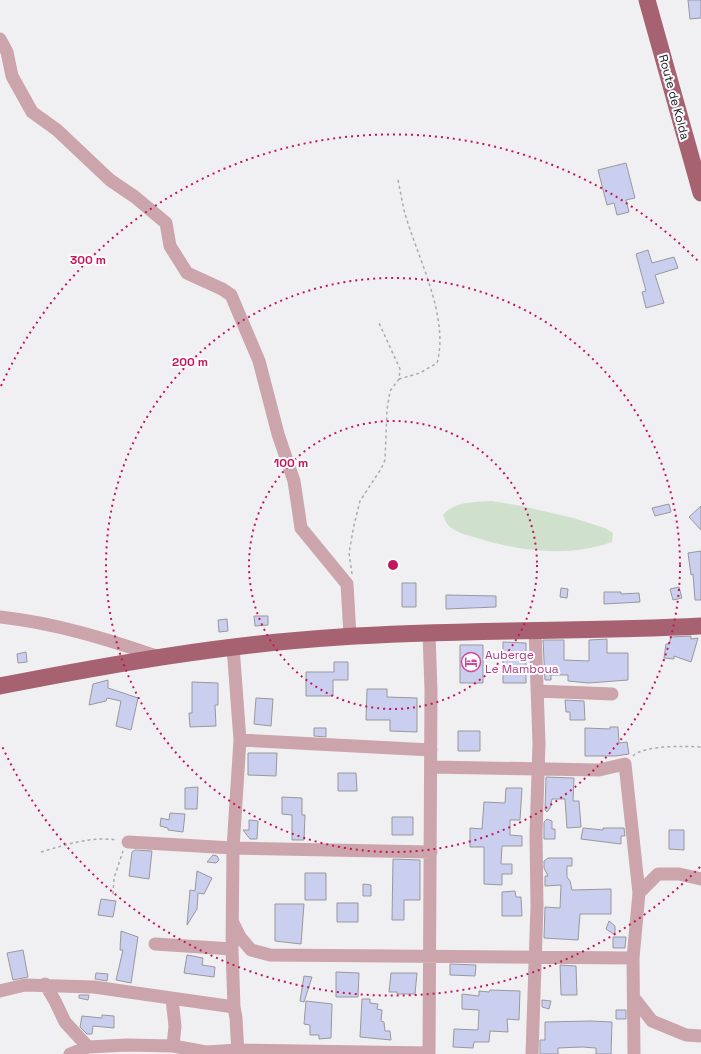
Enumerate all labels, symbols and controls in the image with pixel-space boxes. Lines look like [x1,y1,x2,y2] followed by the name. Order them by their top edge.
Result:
[655,53,693,142] street label: Route de Kolda
[70,252,106,268] text: 300 m
[172,354,208,370] text: 200 m
[274,455,308,471] text: 100 m
[386,558,400,572] centre of rings
[485,647,559,677] place label: Auberge Le Mamboua
[460,651,482,673] hotel icon: Auberge Le Mamboua

